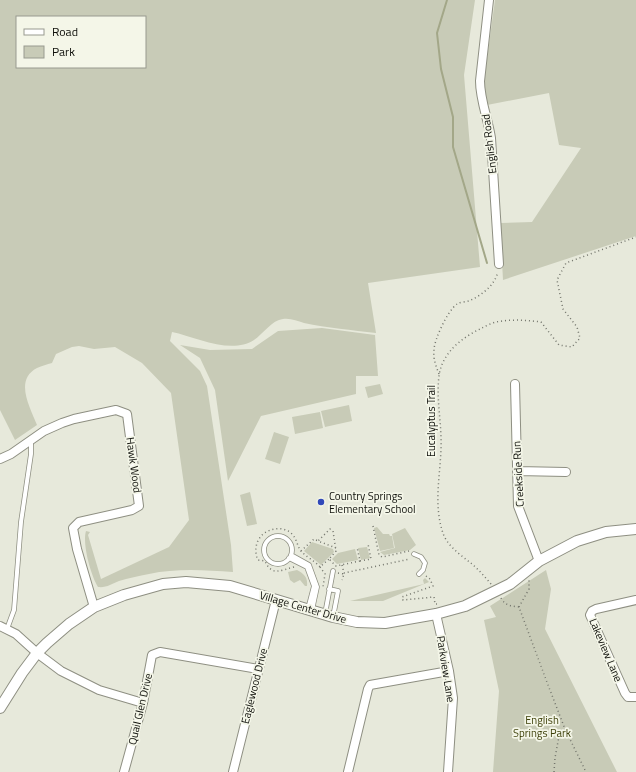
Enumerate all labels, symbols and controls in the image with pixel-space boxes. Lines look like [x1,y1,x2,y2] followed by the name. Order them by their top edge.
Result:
[16,16,146,68] legend
[52,22,78,41] text: Road
[52,42,75,61] text: Park
[477,113,501,175] street label: English Road
[423,385,439,457] street label: Eucalyptus Trail
[122,436,146,494] street label: Hawk Wood
[508,441,528,507] street label: Creekside Run
[329,488,416,517] place label: Country Springs Elementary School
[316,497,326,507] marker: Country Springs Elementary School
[258,587,349,627] street label: Village Center Drive
[585,616,627,685] street label: Lakeview Lane
[433,635,459,704] street label: Parkview Lane
[237,646,271,726] street label: Eaglewood Drive
[124,671,156,746] street label: Quail Glen Drive
[513,712,572,741] park label: English Springs Park

